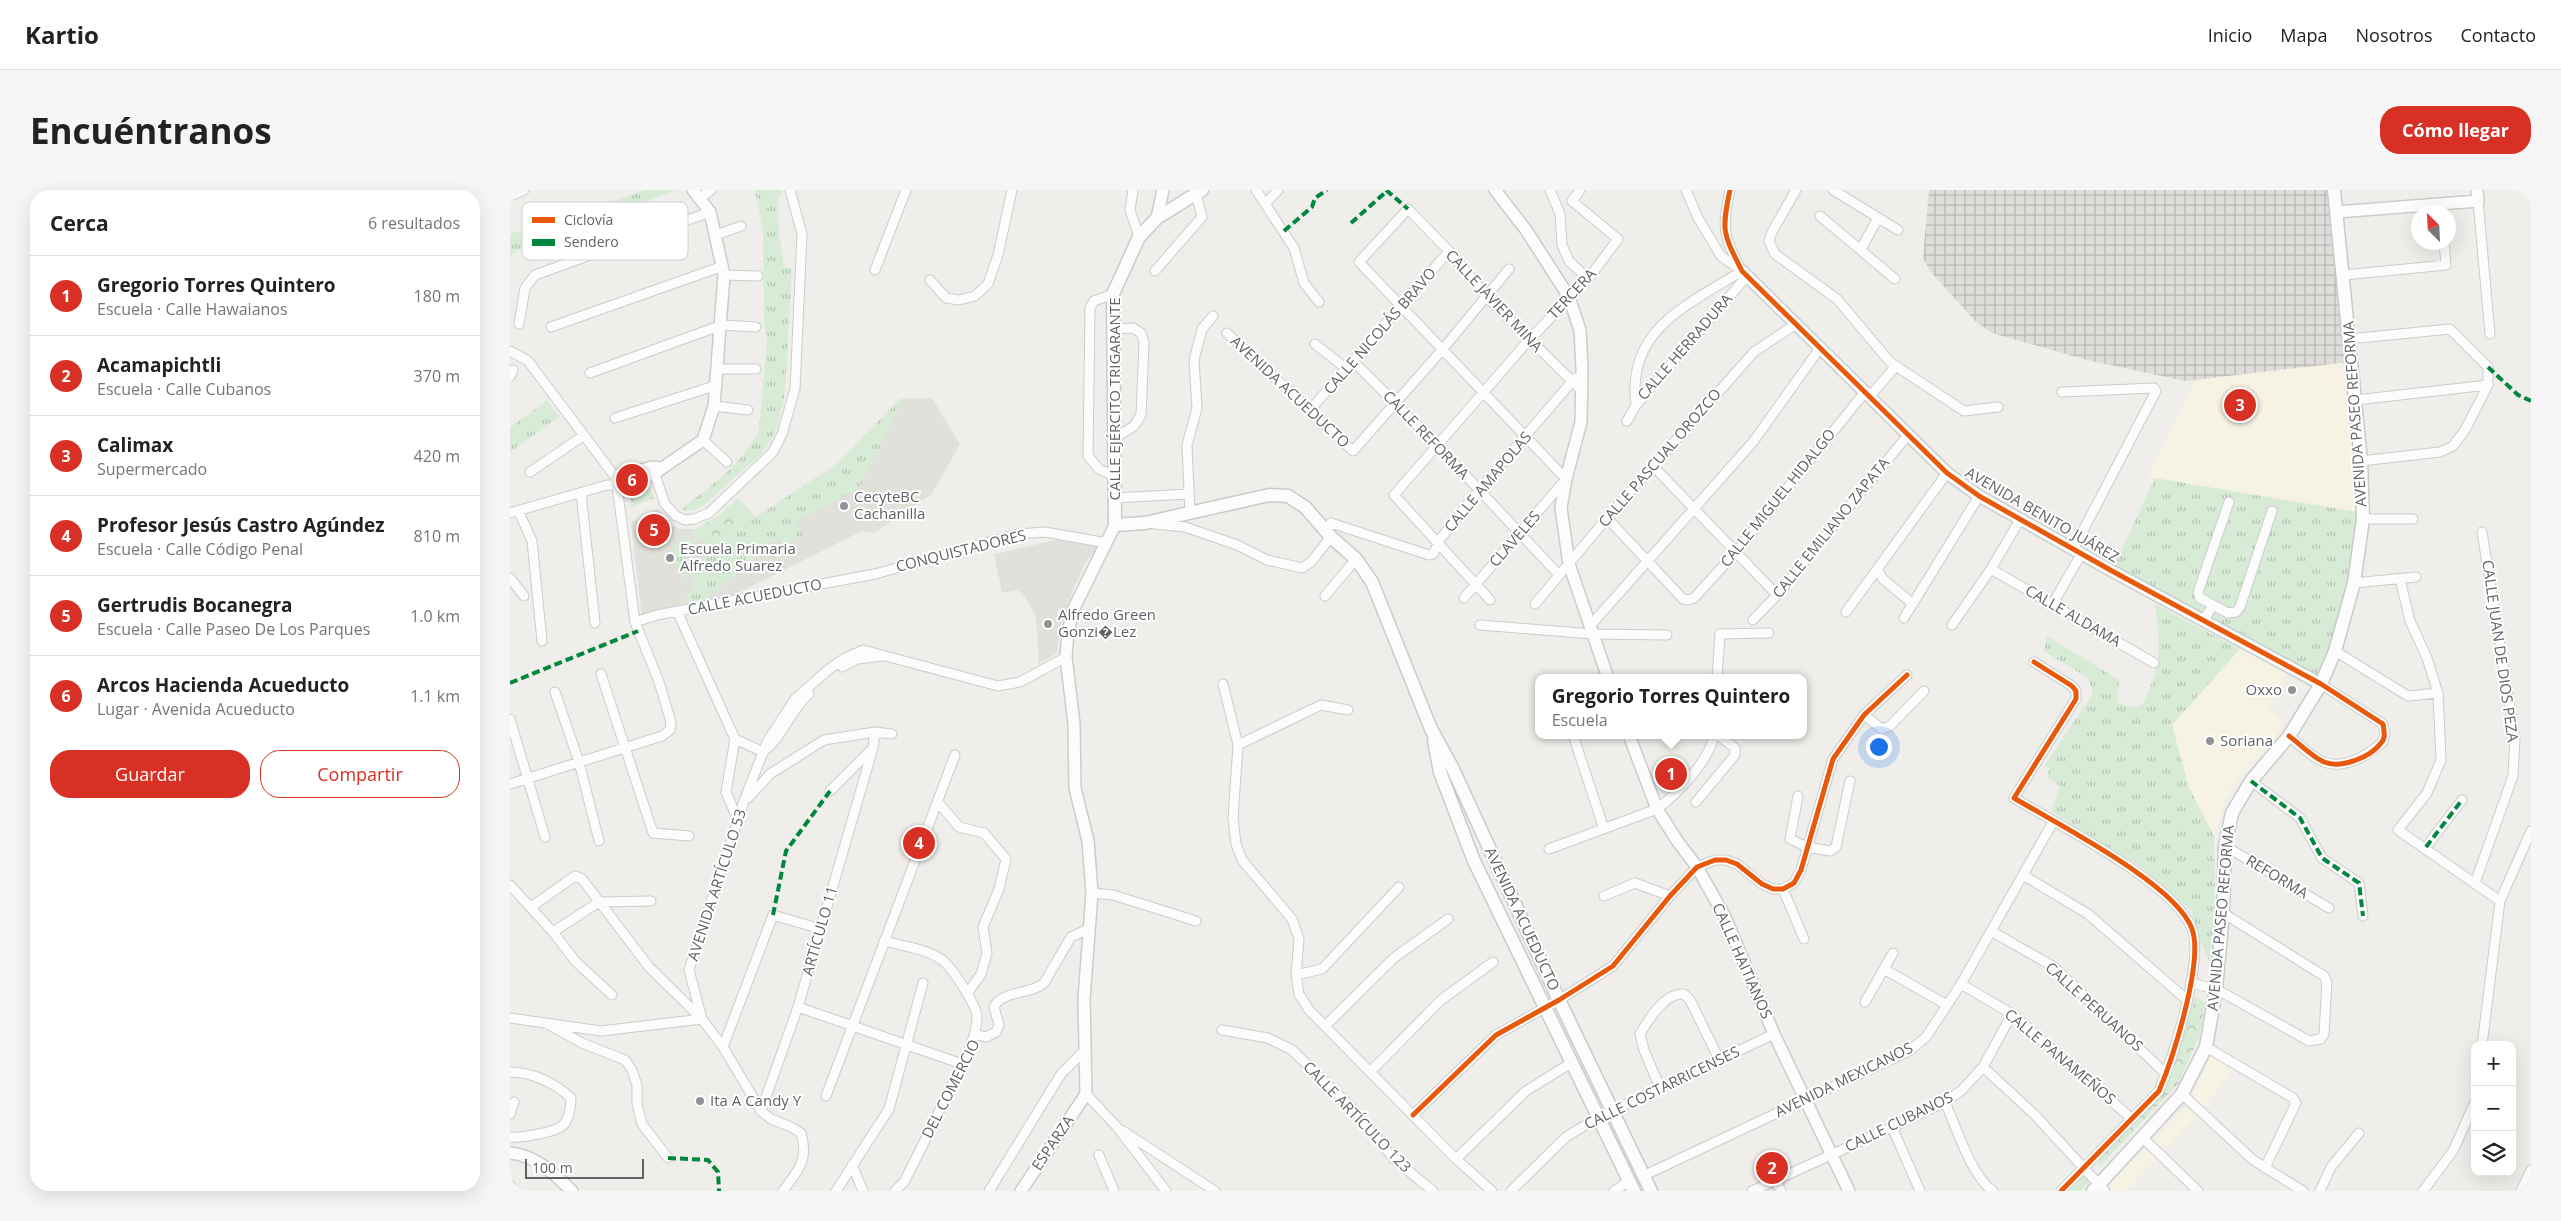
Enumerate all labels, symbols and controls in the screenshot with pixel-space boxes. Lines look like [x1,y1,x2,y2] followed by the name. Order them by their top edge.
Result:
[25,18,99,51] text: Kartio
[2208,23,2252,47] text: Inicio
[2280,23,2328,47] text: Mapa
[2356,23,2433,47] text: Nosotros
[2461,23,2536,47] text: Contacto
[2380,106,2531,154] button: Cómo llegar
[30,107,272,154] text: Encuéntranos
[522,202,688,260] legend
[2411,205,2456,250] north arrow
[50,209,109,237] text: Cerca
[564,210,613,229] text: Ciclovía
[368,212,460,234] text: 6 resultados
[564,232,619,251] text: Sendero
[1442,245,1548,356] street label: CALLE JAVIER MINA
[1319,263,1440,398] street label: CALLE NICOLÁS BRAVO
[1543,263,1600,323] street label: TERCERA
[97,272,336,298] text: Gregorio Torres Quintero
[61,285,71,307] text: 1
[414,285,460,307] text: 180 m
[1632,289,1736,404] street label: CALLE HERRADURA
[97,298,288,320] text: Escuela · Calle Hawaianos
[1104,298,1124,500] street label: CALLE EJÉRCITO TRIGARANTE
[2337,320,2370,508] street label: AVENIDA PASEO REFORMA
[1227,331,1355,452] street label: AVENIDA ACUEDUCTO
[97,352,221,378] text: Acamapichtli
[61,365,71,387] text: 2
[414,365,460,387] text: 370 m
[97,378,271,400] text: Escuela · Calle Cubanos
[1593,384,1725,531] street label: CALLE PASCUAL OROZCO
[1379,386,1475,483] street label: CALLE REFORMA
[2224,386,2256,424] pin: 3
[1715,424,1839,571] street label: CALLE MIGUEL HIDALGO
[1439,427,1535,536] street label: CALLE AMAPOLAS
[97,432,173,458] text: Calimax
[61,445,71,467] text: 3
[414,445,460,467] text: 420 m
[1767,452,1894,602] street label: CALLE EMILIANO ZAPATA
[97,458,207,480] text: Supermercado
[616,461,648,499] pin: 6
[1962,462,2123,566] street label: AVENIDA BENITO JUÁREZ
[854,486,925,523] place label: CecyteBC Cachanilla
[838,500,850,512] marker: CecyteBC Cachanilla
[1484,506,1544,571] street label: CLAVELES
[638,511,670,549] pin: 5
[97,512,384,538] text: Profesor Jesús Castro Agúndez
[894,524,1028,576] street label: CONQUISTADORES
[61,525,71,547] text: 4
[414,525,460,547] text: 810 m
[97,538,303,560] text: Escuela · Calle Código Penal
[680,538,796,575] place label: Escuela Primaria Alfredo Suarez
[664,552,676,564] marker: Escuela Primaria Alfredo Suarez
[2478,558,2524,744] street label: CALLE JUAN DE DIOS PEZA
[686,573,824,619] street label: CALLE ACUEDUCTO
[2022,580,2125,651] street label: CALLE ALDAMA
[97,592,293,618] text: Gertrudis Bocanegra
[1058,604,1156,641] place label: Alfredo Green Gonzi�Lez
[61,605,71,627] text: 5
[410,605,460,627] text: 1.0 km
[97,618,370,640] text: Escuela · Calle Paseo De Los Parques
[1042,618,1054,630] marker: Alfredo Green Gonzi�Lez
[97,672,349,698] text: Arcos Hacienda Acueducto
[1535,674,1807,739] popup
[2246,679,2282,699] place label: Oxxo
[1552,683,1790,709] text: Gregorio Torres Quintero
[2286,684,2298,696] marker: Oxxo
[61,685,71,707] text: 6
[410,685,460,707] text: 1.1 km
[97,698,295,720] text: Lugar · Avenida Acueducto
[1552,709,1608,731] text: Escuela
[2220,730,2273,750] place label: Soriana
[1866,734,1892,760] your location
[2204,735,2216,747] marker: Soriana
[50,750,250,798] button: Guardar
[260,750,460,798] button: Compartir
[1655,755,1687,793] pin: 1
[682,806,750,963] street label: AVENIDA ARTÍCULO 53
[903,824,935,862] pin: 4
[2202,824,2238,1012] street label: AVENIDA PASEO REFORMA
[1481,844,1565,993] street label: AVENIDA ACUEDUCTO
[2243,850,2313,903] street label: REFORMA
[797,884,841,978] street label: ARTÍCULO 11
[1708,900,1777,1022] street label: CALLE HAITIANOS
[2042,957,2148,1056] street label: CALLE PERUANOS
[2001,1004,2120,1109] street label: CALLE PANAMEÑOS
[917,1036,984,1141] street label: DEL COMERCIO
[1771,1037,1916,1121] street label: AVENIDA MEXICANOS
[1581,1041,1743,1133] street label: CALLE COSTARRICENSES
[2471,1041,2516,1176] map controls
[2471,1041,2516,1086] button: +
[1299,1056,1416,1176] street label: CALLE ARTÍCULO 123
[1841,1086,1956,1156] street label: CALLE CUBANOS
[2471,1086,2516,1131] button: −
[710,1090,802,1110] place label: Ita A Candy Y
[694,1095,706,1107] marker: Ita A Candy Y
[1026,1111,1078,1174] street label: ESPARZA
[2471,1131,2516,1176] button: layers
[1756,1149,1788,1187] pin: 2
[525,1156,644,1179] scale bar
[532,1158,573,1177] text: 100 m

